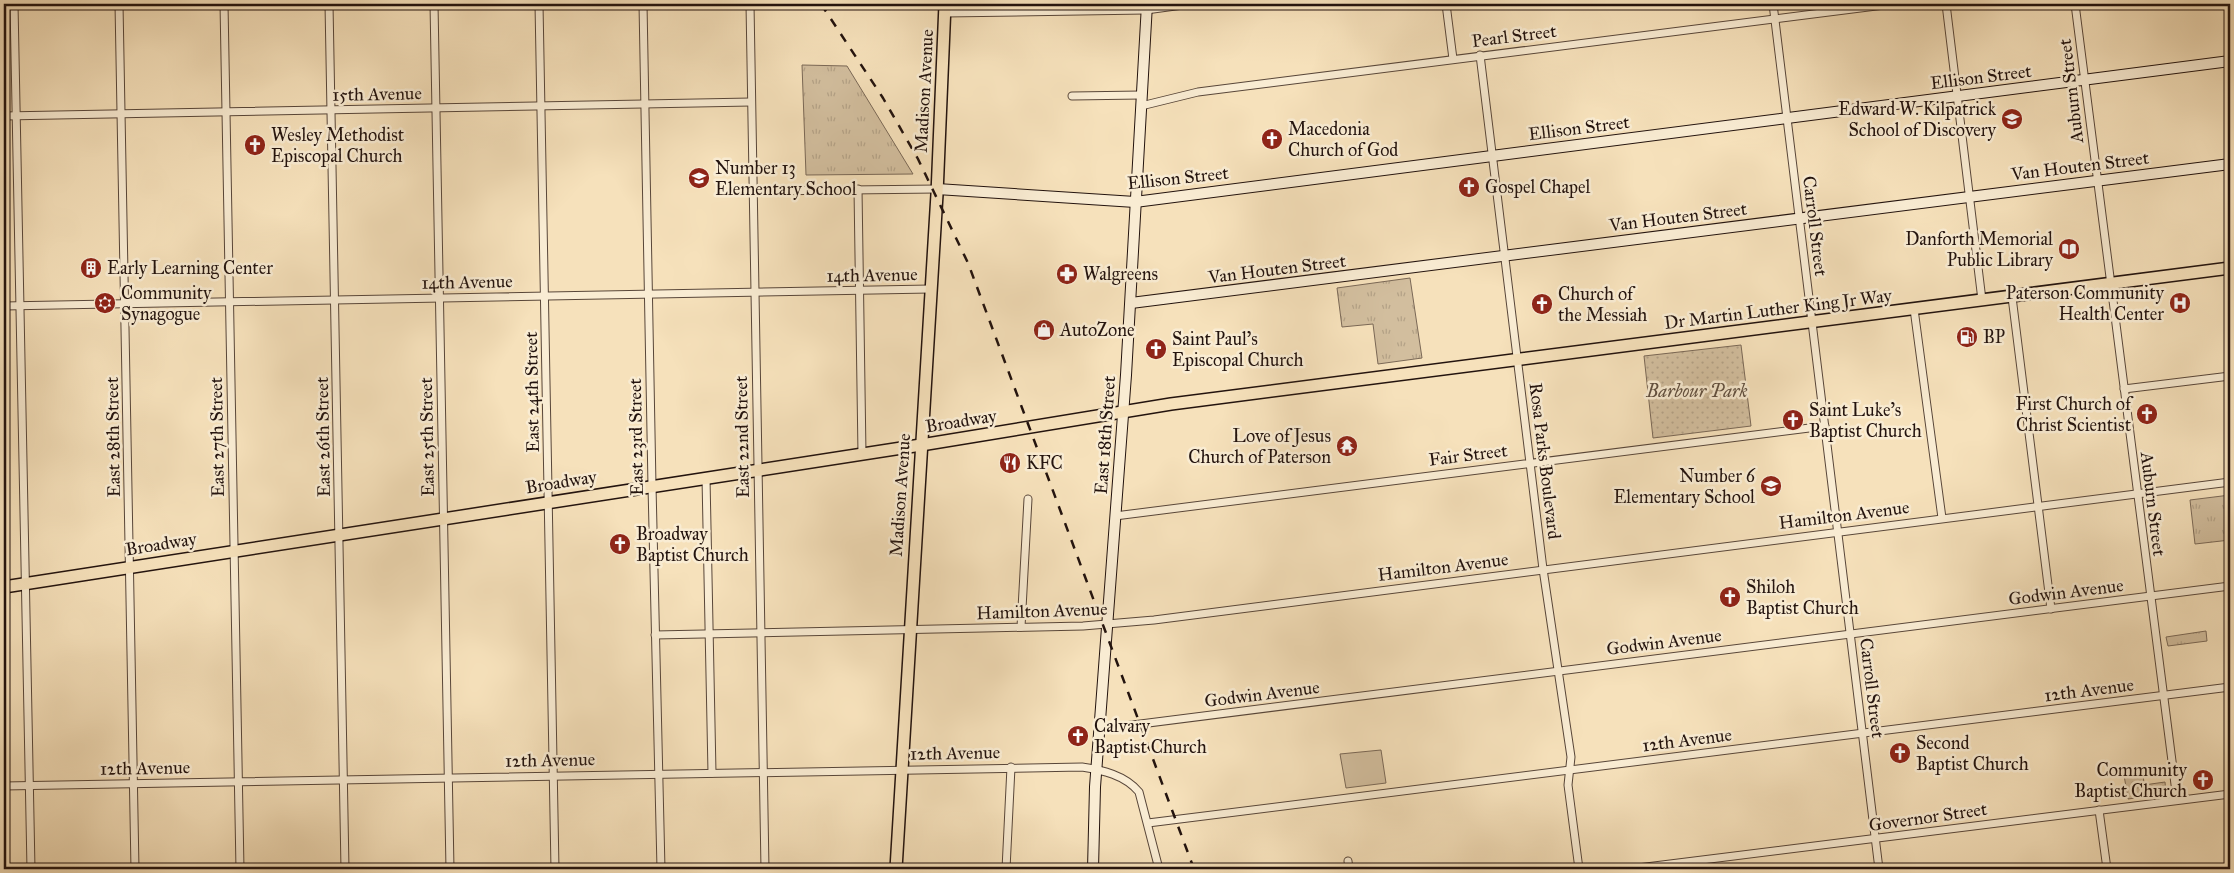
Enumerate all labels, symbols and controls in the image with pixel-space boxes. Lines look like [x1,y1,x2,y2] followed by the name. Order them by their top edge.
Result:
[1470,20,1558,52] street label: Pearl Street
[910,29,938,153] street label: Madison Avenue
[2054,37,2088,145] street label: Auburn Street
[1929,60,2033,94] street label: Ellison Street
[332,82,422,106] street label: 15th Avenue
[1838,98,1997,141] place label: Edward W. Kilpatrick School of Discovery
[2000,107,2024,131] school or university icon: Edward W. Kilpatrick School of Discovery
[1527,111,1631,145] street label: Ellison Street
[1288,118,1398,161] place label: Macedonia Church of God
[271,124,405,167] place label: Wesley Methodist Episcopal Church
[1260,127,1284,151] church icon: Macedonia Church of God
[243,133,267,157] church icon: Wesley Methodist Episcopal Church
[2009,147,2151,185] street label: Van Houten Street
[715,157,857,200] place label: Number 13 Elementary School
[1126,162,1230,194] street label: Ellison Street
[687,166,711,190] school or university icon: Number 13 Elementary School
[1457,175,1481,199] church icon: Gospel Chapel
[1798,175,1832,278] street label: Carroll Street
[1485,176,1591,198] place label: Gospel Chapel
[1607,198,1749,236] street label: Van Houten Street
[1905,228,2054,271] place label: Danforth Memorial Public Library
[2057,237,2081,261] library icon: Danforth Memorial Public Library
[1206,250,1348,288] street label: Van Houten Street
[79,256,103,280] building icon: Early Learning Center
[107,257,273,280] place label: Early Learning Center
[1055,262,1079,286] pharmacy icon: Walgreens
[826,263,918,287] street label: 14th Avenue
[1083,263,1158,286] place label: Walgreens
[421,270,513,294] street label: 14th Avenue
[121,282,212,326] place label: Community Synagogue
[2006,282,2165,325] place label: Paterson Community Health Center
[1558,283,1647,326] place label: Church of the Messiah
[1663,284,1894,335] street label: Dr Martin Luther King Jr Way
[93,291,117,315] synagogue icon: Community Synagogue
[2168,291,2192,315] hospital icon: Paterson Community Health Center
[1530,292,1554,316] church icon: Church of the Messiah
[1032,318,1056,342] shop icon: AutoZone
[1059,319,1134,341] place label: AutoZone
[1955,325,1979,349] fuel station icon: BP
[1983,326,2005,348] place label: BP
[1172,328,1304,371] place label: Saint Paul's Episcopal Church
[520,331,544,453] street label: East 24th Street
[1144,337,1168,361] church icon: Saint Paul's Episcopal Church
[1090,374,1120,495] street label: East 18th Street
[730,375,754,498] street label: East 22nd Street
[101,376,125,498] street label: East 28th Street
[205,376,229,497] street label: East 27th Street
[311,376,335,497] street label: East 26th Street
[415,376,439,497] street label: East 25th Street
[624,377,648,496] street label: East 23rd Street
[1646,380,1747,402] park label: Barbour Park
[1524,381,1566,541] street label: Rosa Parks Boulevard
[2016,393,2134,436] place label: First Church of Christ Scientist
[1809,399,1922,442] place label: Saint Luke's Baptist Church
[2135,402,2159,426] church icon: First Church of Christ Scientist
[924,404,999,437] street label: Broadway
[1781,408,1805,432] church icon: Saint Luke's Baptist Church
[1188,425,1331,468] place label: Love of Jesus Church of Paterson
[885,433,915,557] street label: Madison Avenue
[1335,434,1359,458] temple icon: Love of Jesus Church of Paterson
[1427,439,1509,471] street label: Fair Street
[2136,450,2170,558] street label: Auburn Street
[998,451,1022,475] restaurant icon: KFC
[1026,452,1063,474] place label: KFC
[524,465,599,498] street label: Broadway
[1613,465,1756,508] place label: Number 6 Elementary School
[1759,474,1783,498] school or university icon: Number 6 Elementary School
[1778,496,1910,534] street label: Hamilton Avenue
[636,523,749,566] place label: Broadway Baptist Church
[124,527,199,560] street label: Broadway
[608,532,632,556] church icon: Broadway Baptist Church
[1377,548,1509,586] street label: Hamilton Avenue
[2007,574,2125,610] street label: Godwin Avenue
[1746,576,1859,619] place label: Shiloh Baptist Church
[1718,585,1742,609] church icon: Shiloh Baptist Church
[976,598,1108,624] street label: Hamilton Avenue
[1605,624,1723,660] street label: Godwin Avenue
[1855,637,1889,740] street label: Carroll Street
[2043,674,2135,706] street label: 12th Avenue
[1203,676,1321,712] street label: Godwin Avenue
[1094,715,1207,758] place label: Calvary Baptist Church
[1066,724,1090,748] church icon: Calvary Baptist Church
[1641,724,1733,756] street label: 12th Avenue
[1916,732,2029,775] place label: Second Baptist Church
[910,741,1000,765] street label: 12th Avenue
[1888,741,1912,765] church icon: Second Baptist Church
[505,748,595,772] street label: 12th Avenue
[100,756,190,780] street label: 12th Avenue
[2074,759,2188,802] place label: Community Baptist Church
[2191,768,2215,792] church icon: Community Baptist Church
[1867,798,1989,836] street label: Governor Street

